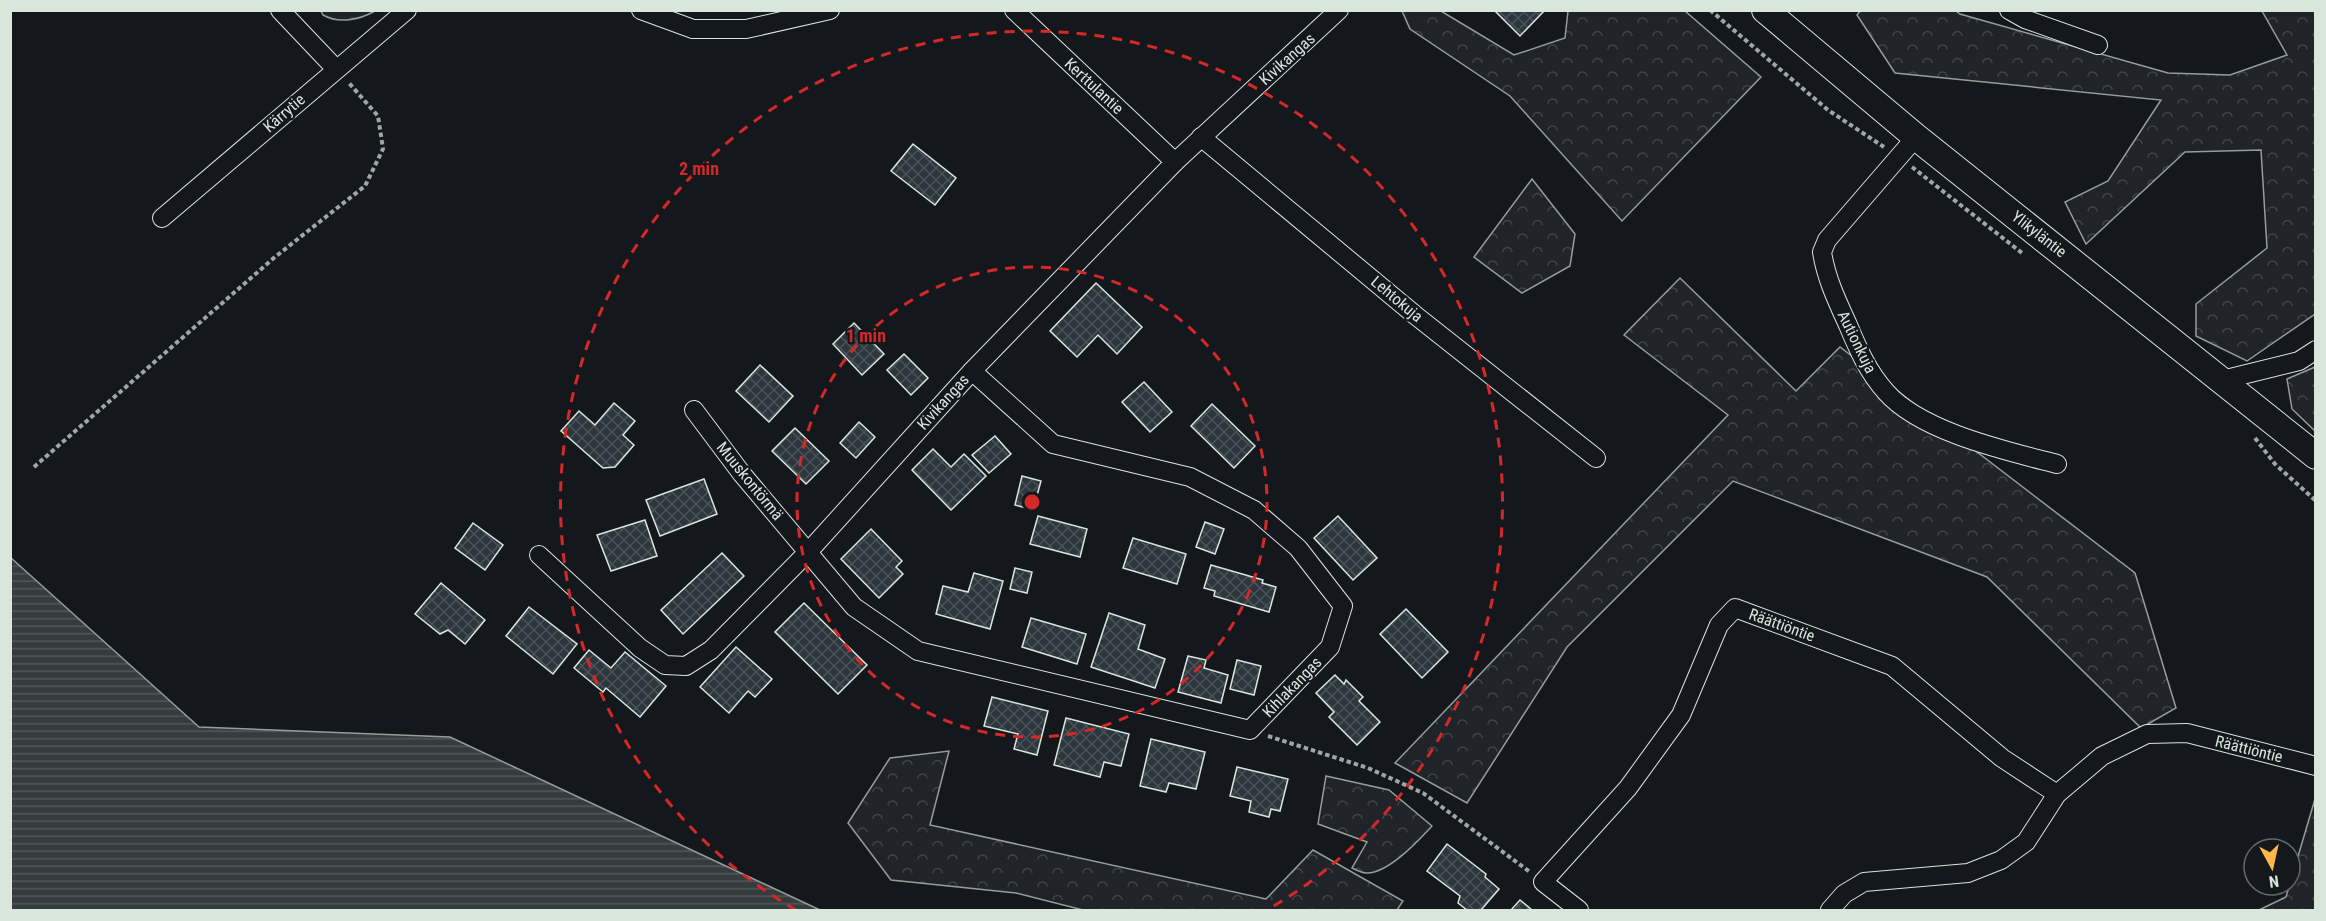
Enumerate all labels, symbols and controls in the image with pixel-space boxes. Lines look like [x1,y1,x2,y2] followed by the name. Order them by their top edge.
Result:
[1255,29,1319,89] street label: Kivikangas
[1061,54,1127,118] street label: Kerttulantie
[259,90,309,136] street label: Kärrytie
[679,158,719,179] text: 2 min
[2008,207,2070,261] street label: Ylikyläntie
[1367,272,1427,326] street label: Lehtokuja
[1834,308,1880,376] street label: Autionkuja
[846,325,886,346] text: 1 min
[913,370,973,434] street label: Kivikangas
[713,438,787,524] street label: Muuskontörmä
[1022,492,1042,512] centre of rings
[1746,604,1818,646] street label: Räättiöntie
[1258,653,1326,721] street label: Kihlakangas
[2213,731,2285,767] street label: Räättiöntie
[2242,837,2302,897] north arrow
[2268,871,2280,891] text: N

